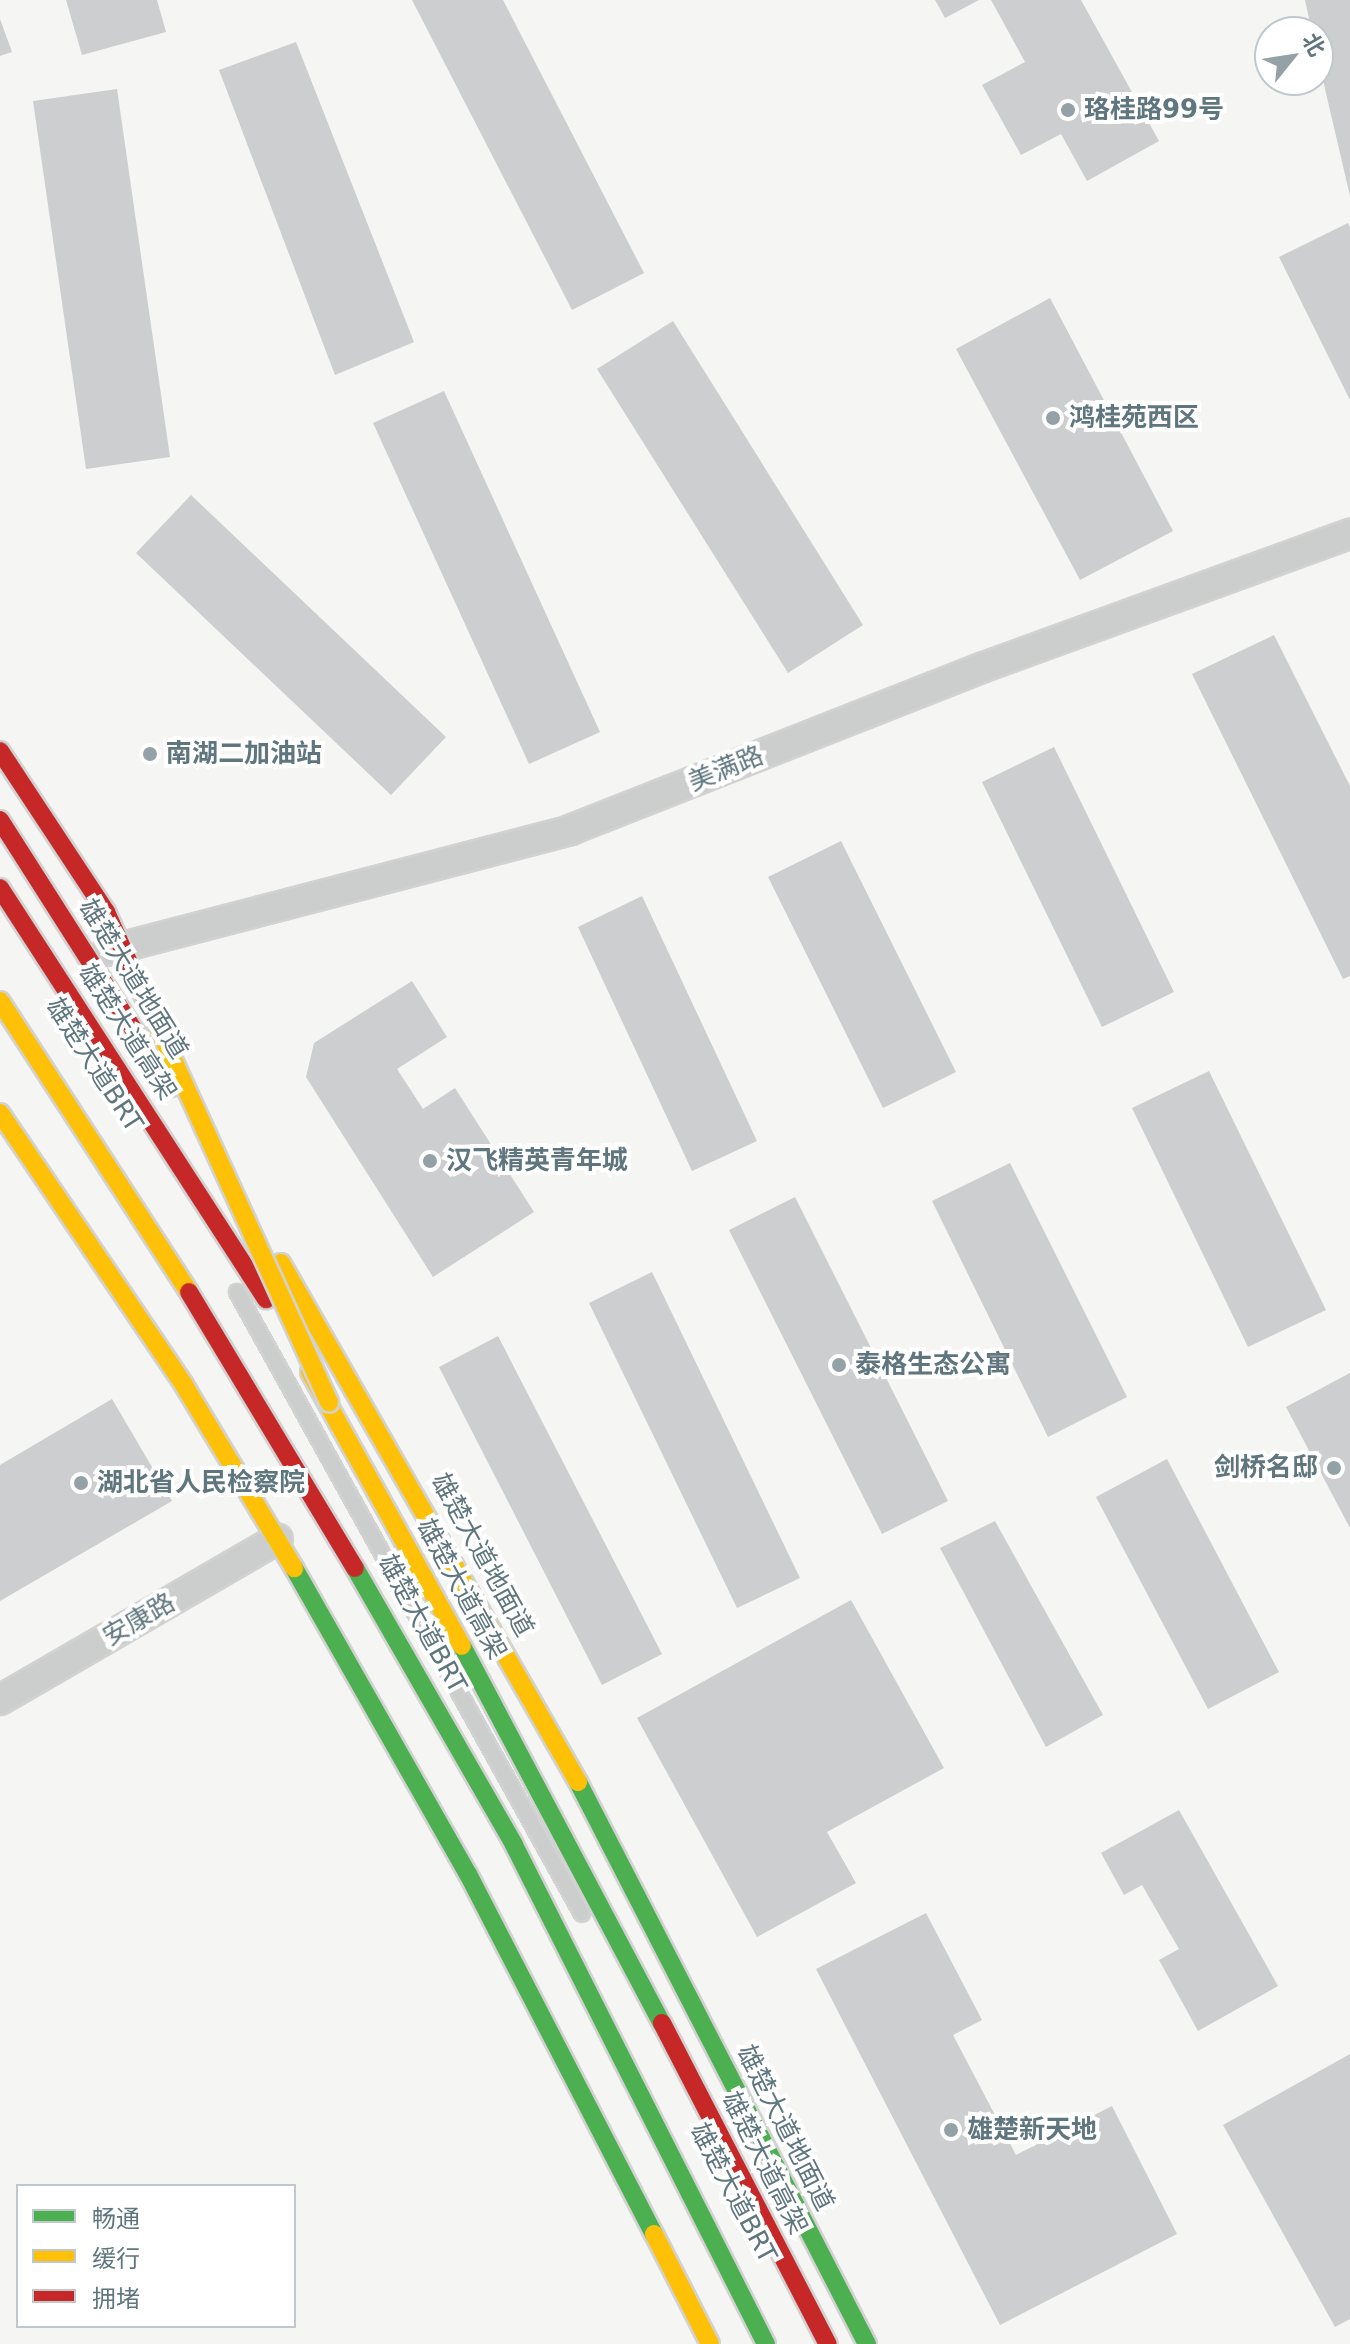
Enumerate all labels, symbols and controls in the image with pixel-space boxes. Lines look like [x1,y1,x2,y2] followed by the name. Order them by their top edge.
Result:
[1254,16,1334,96] north arrow
[1297,29,1330,61] text: 北
[1084,94,1224,126] place label: 珞桂路99号
[1059,101,1077,119] marker: 珞桂路99号
[1069,402,1199,434] place label: 鸿桂苑西区
[1044,409,1062,427] marker: 鸿桂苑西区
[166,738,322,770] place label: 南湖二加油站
[684,740,768,798] street label: 美满路
[141,745,159,763] marker: 南湖二加油站
[72,894,194,1064] street label: 雄楚大道地面道
[71,958,183,1106] street label: 雄楚大道高架
[39,992,149,1138] street label: 雄楚大道BRT
[446,1145,628,1177] place label: 汉飞精英青年城
[421,1152,439,1170] marker: 汉飞精英青年城
[855,1349,1011,1381] place label: 泰格生态公寓
[830,1356,848,1374] marker: 泰格生态公寓
[1214,1452,1318,1484] place label: 剑桥名邸
[1325,1459,1343,1477] marker: 剑桥名邸
[97,1467,305,1499] place label: 湖北省人民检察院
[424,1468,540,1642] street label: 雄楚大道地面道
[72,1474,90,1492] marker: 湖北省人民检察院
[410,1513,512,1665] street label: 雄楚大道高架
[371,1549,473,1699] street label: 雄楚大道BRT
[97,1587,181,1653] street label: 安康路
[730,2040,840,2216] street label: 雄楚大道地面道
[715,2086,813,2240] street label: 雄楚大道高架
[967,2114,1097,2146] place label: 雄楚新天地
[683,2118,783,2268] street label: 雄楚大道BRT
[942,2121,960,2139] marker: 雄楚新天地
[16,2184,296,2328] legend
[92,2205,140,2233] text: 畅通
[92,2245,140,2273] text: 缓行
[92,2285,140,2313] text: 拥堵

